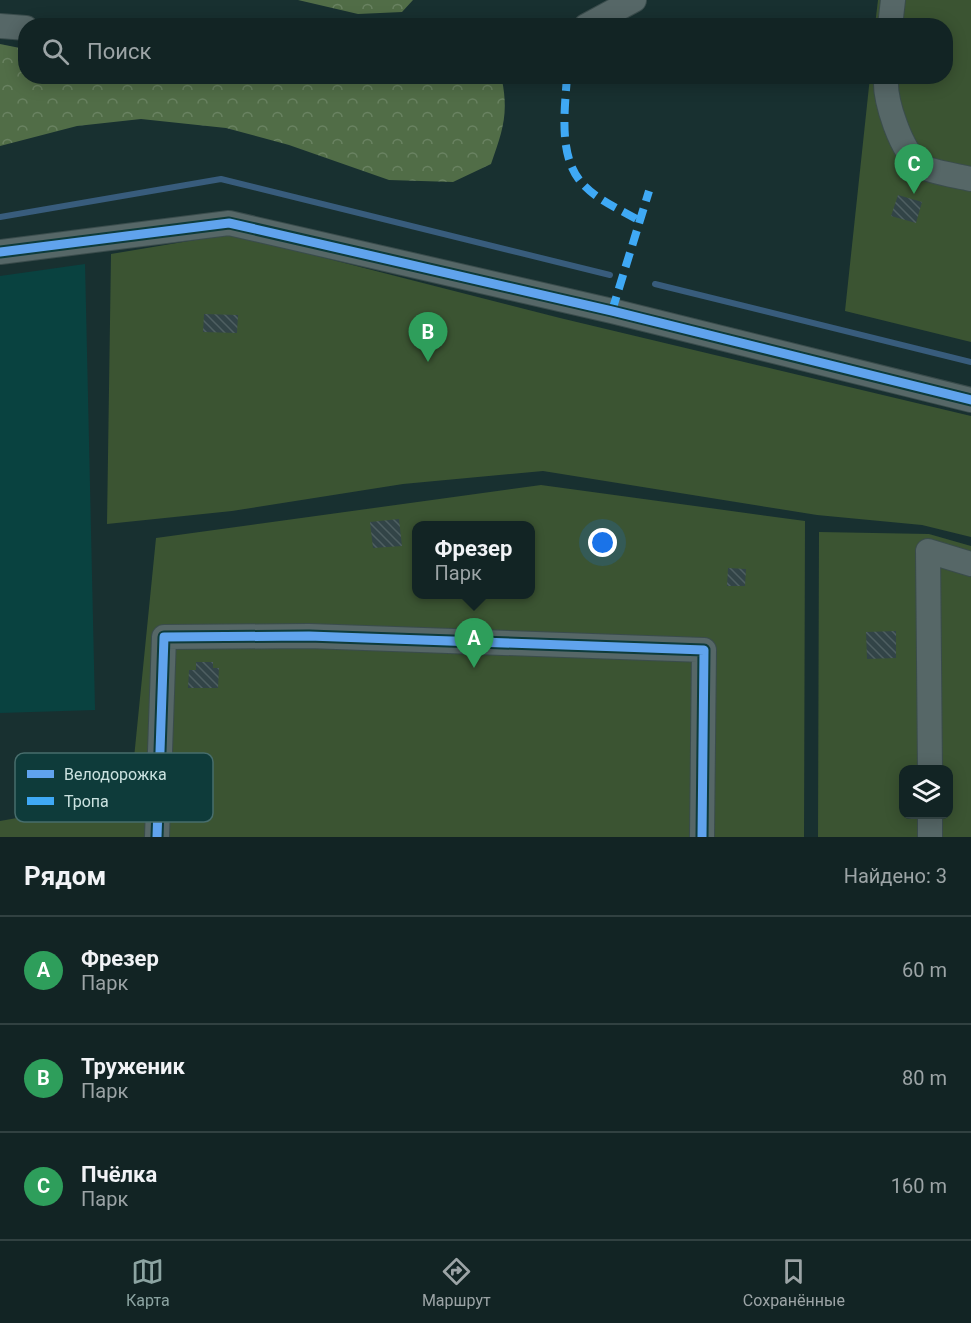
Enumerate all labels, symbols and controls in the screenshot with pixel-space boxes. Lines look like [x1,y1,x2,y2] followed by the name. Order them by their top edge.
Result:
[18,18,953,84] search box
[39,35,72,68] icon: search
[87,39,151,64] text: Поиск
[894,144,934,194] pin: C
[408,312,448,362] pin: B
[412,521,535,599] popup
[588,528,617,557] your location
[435,536,512,561] text: Фрезер
[435,561,482,585] text: Парк
[454,618,494,668] pin: A
[15,753,213,822] legend
[64,765,167,784] text: Велодорожка
[899,765,953,819] map controls
[899,765,953,819] button: layers
[64,792,109,811] text: Тропа
[24,861,106,891] text: Рядом
[844,864,947,888] text: Найдено: 3
[81,946,159,971] text: Фрезер
[37,958,50,982] text: A
[902,958,947,982] text: 60 m
[81,971,128,995] text: Парк
[81,1054,185,1079] text: Труженик
[37,1066,50,1090] text: B
[902,1066,947,1090] text: 80 m
[81,1079,128,1103] text: Парк
[81,1162,157,1187] text: Пчёлка
[37,1174,50,1198] text: C
[891,1174,947,1198] text: 160 m
[81,1187,128,1211] text: Парк
[126,1255,170,1310] tab: Карта
[422,1255,491,1310] tab: Маршрут
[743,1255,845,1310] tab: Сохранённые

